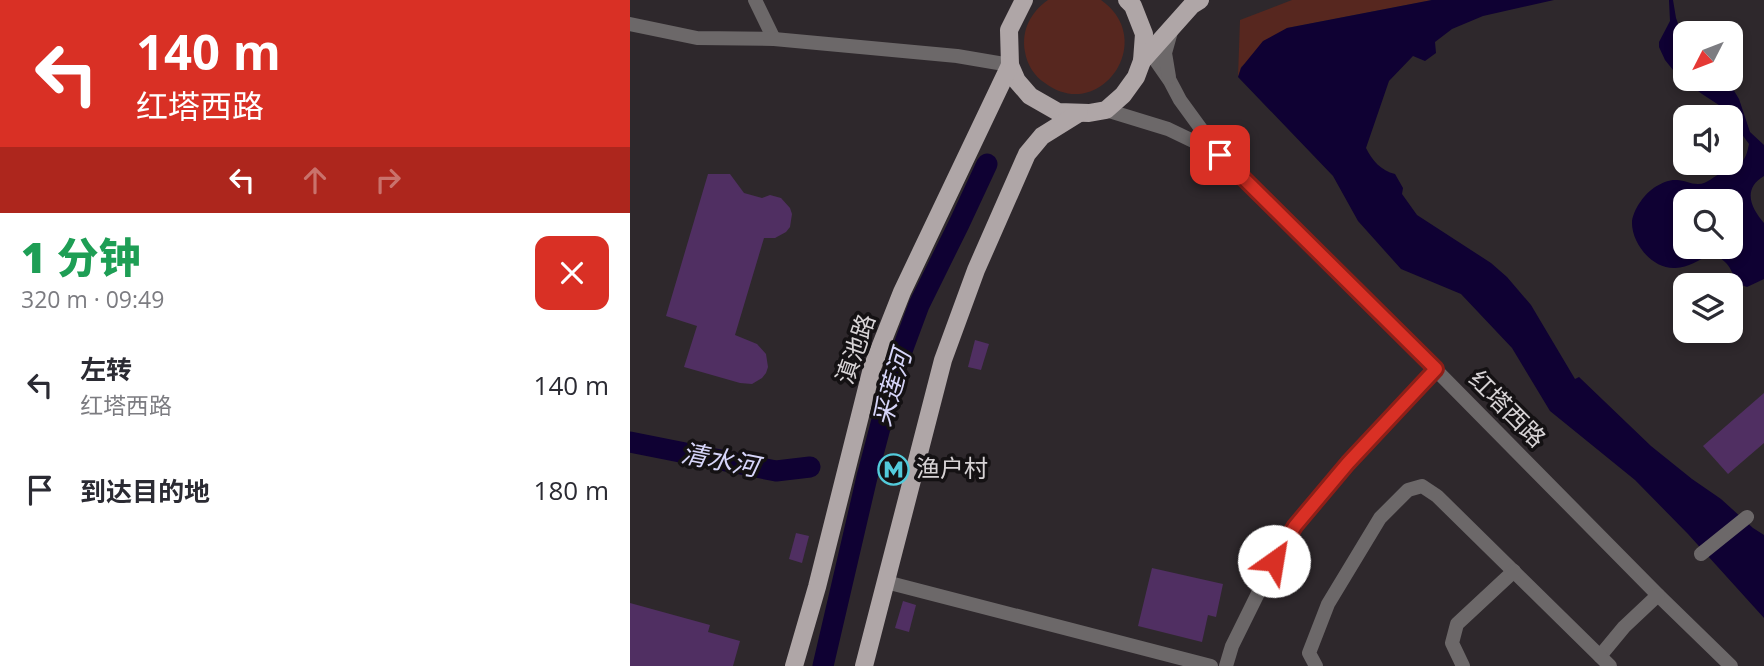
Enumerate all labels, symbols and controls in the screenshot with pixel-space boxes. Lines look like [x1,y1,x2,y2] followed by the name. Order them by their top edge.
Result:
[136,18,281,84] text: 140 m
[1673,21,1743,91] north arrow
[1673,21,1743,343] map controls
[21,28,112,119] icon: left
[136,84,264,127] text: 红塔西路
[1673,105,1743,175] button: sound
[1190,125,1250,185] pin
[1201,136,1239,174] icon: arrive
[223,161,261,199] icon: left
[296,161,334,199] icon: ahead
[369,161,407,199] icon: right
[1673,189,1743,259] button: search
[21,228,141,285] text: 1 分钟
[535,236,609,310] button: close
[1673,273,1743,343] button: layers
[21,283,164,315] text: 320 m · 09:49
[827,309,882,388] street label: 滇池路
[863,340,920,430] water label: 采莲河
[80,351,132,387] text: 左转
[1462,362,1554,454] street label: 红塔西路
[21,366,59,404] icon: left
[534,367,609,403] text: 140 m
[80,389,172,421] text: 红塔西路
[678,434,767,485] water label: 清水河
[916,451,988,484] place label: 渔户村
[876,452,910,486] metro station icon: 渔户村
[21,471,59,509] icon: arrive
[534,472,609,508] text: 180 m
[80,473,210,509] text: 到达目的地
[1237,524,1311,598] position arrow

